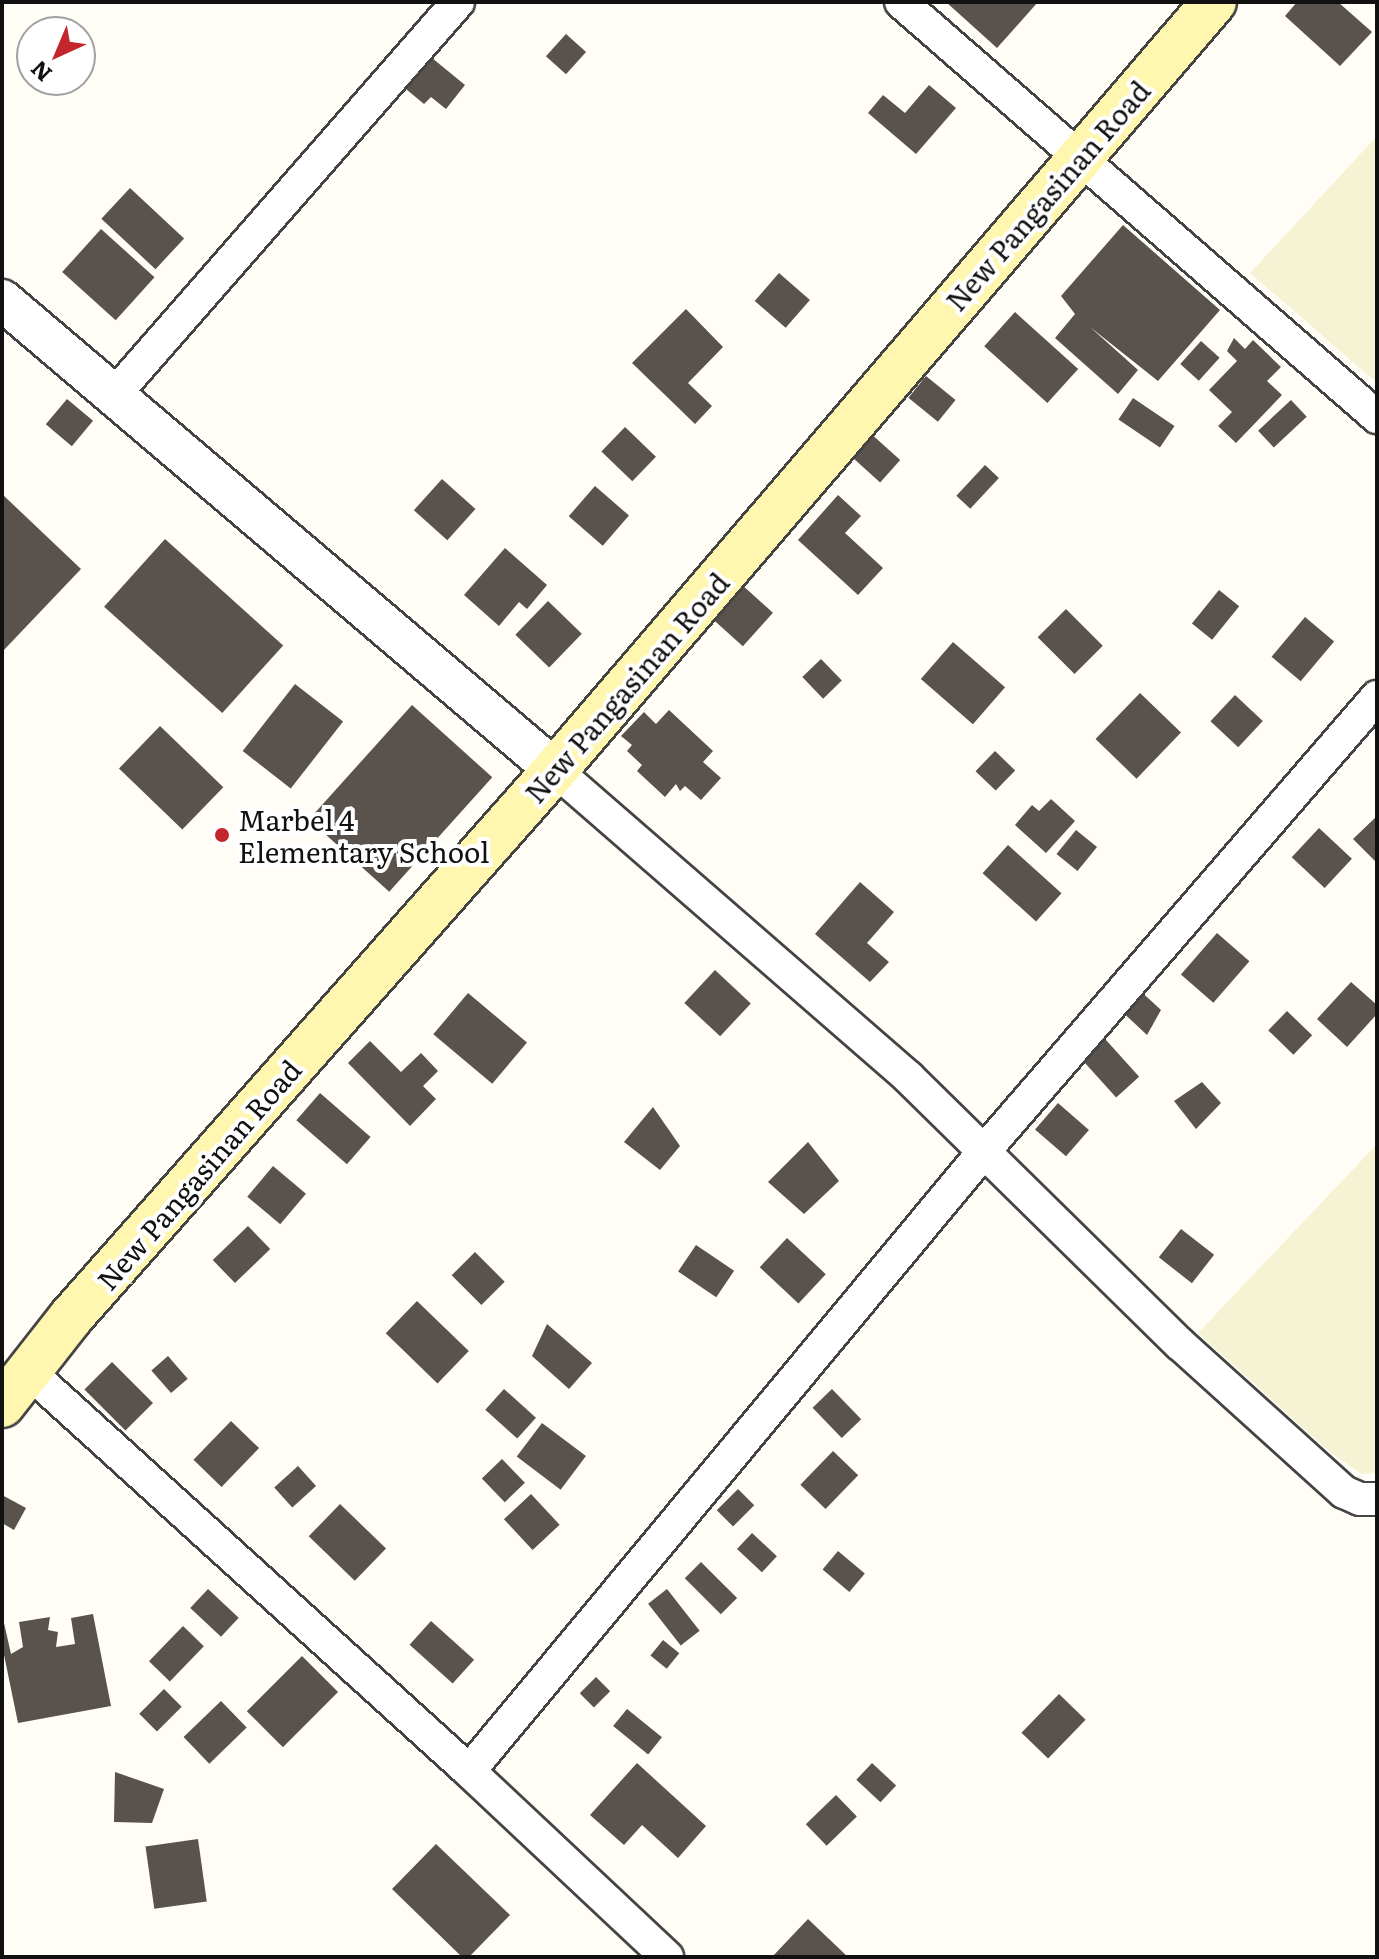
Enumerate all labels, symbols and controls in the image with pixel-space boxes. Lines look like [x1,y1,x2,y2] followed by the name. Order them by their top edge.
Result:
[16,16,96,96] north arrow
[22,54,58,90] text: N
[938,73,1156,317] street label: New Pangasinan Road
[517,565,735,809] street label: New Pangasinan Road
[238,802,489,868] place label: Marbel 4 Elementary School
[213,826,231,844] marker: Marbel 4 Elementary School
[89,1052,307,1296] street label: New Pangasinan Road

